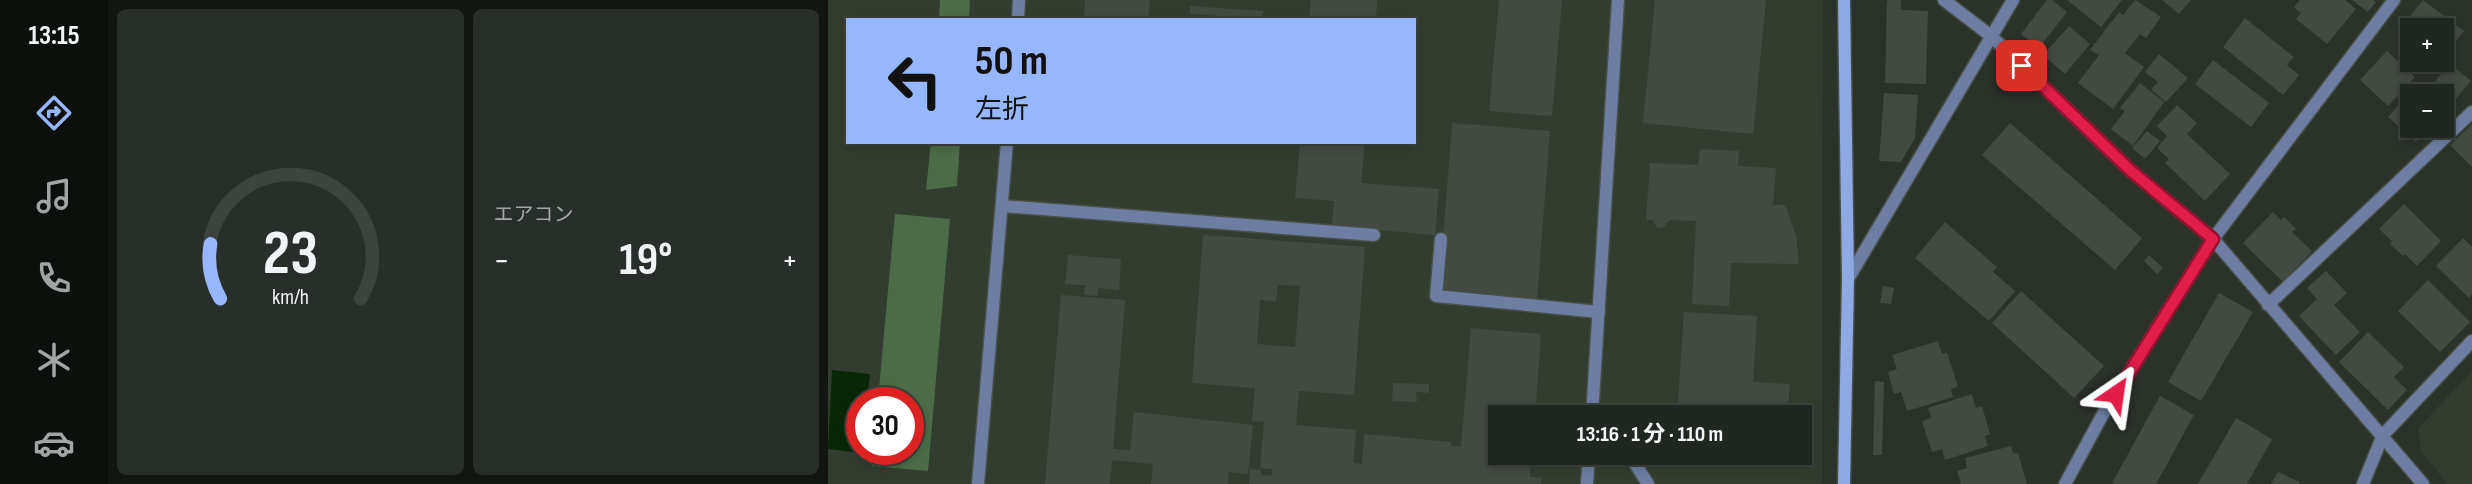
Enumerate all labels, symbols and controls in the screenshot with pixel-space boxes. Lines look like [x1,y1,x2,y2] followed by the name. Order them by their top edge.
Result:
[2400,18,2454,138] map controls
[2400,18,2454,72] button: +
[28,20,80,52] text: 13:15
[975,36,1048,87] text: 50 m
[1996,40,2047,91] pin
[876,42,954,120] icon: left
[2005,49,2038,82] icon: arrive
[2400,84,2454,138] button: −
[33,92,75,134] icon: directions
[975,94,1029,126] text: 左折
[33,175,75,217] icon: music
[494,203,574,227] text: エアコン
[263,217,318,292] text: 23
[619,233,672,288] text: 19°
[494,241,510,281] text: −
[782,241,798,281] text: +
[33,257,75,299] icon: phone
[272,285,309,310] text: km/h
[33,339,75,381] icon: climate
[2084,362,2148,426] position arrow
[846,387,924,465] speed limit sign: 30
[1577,421,1723,448] text: 13:16 · 1 分 · 110 m
[33,422,75,464] icon: car

